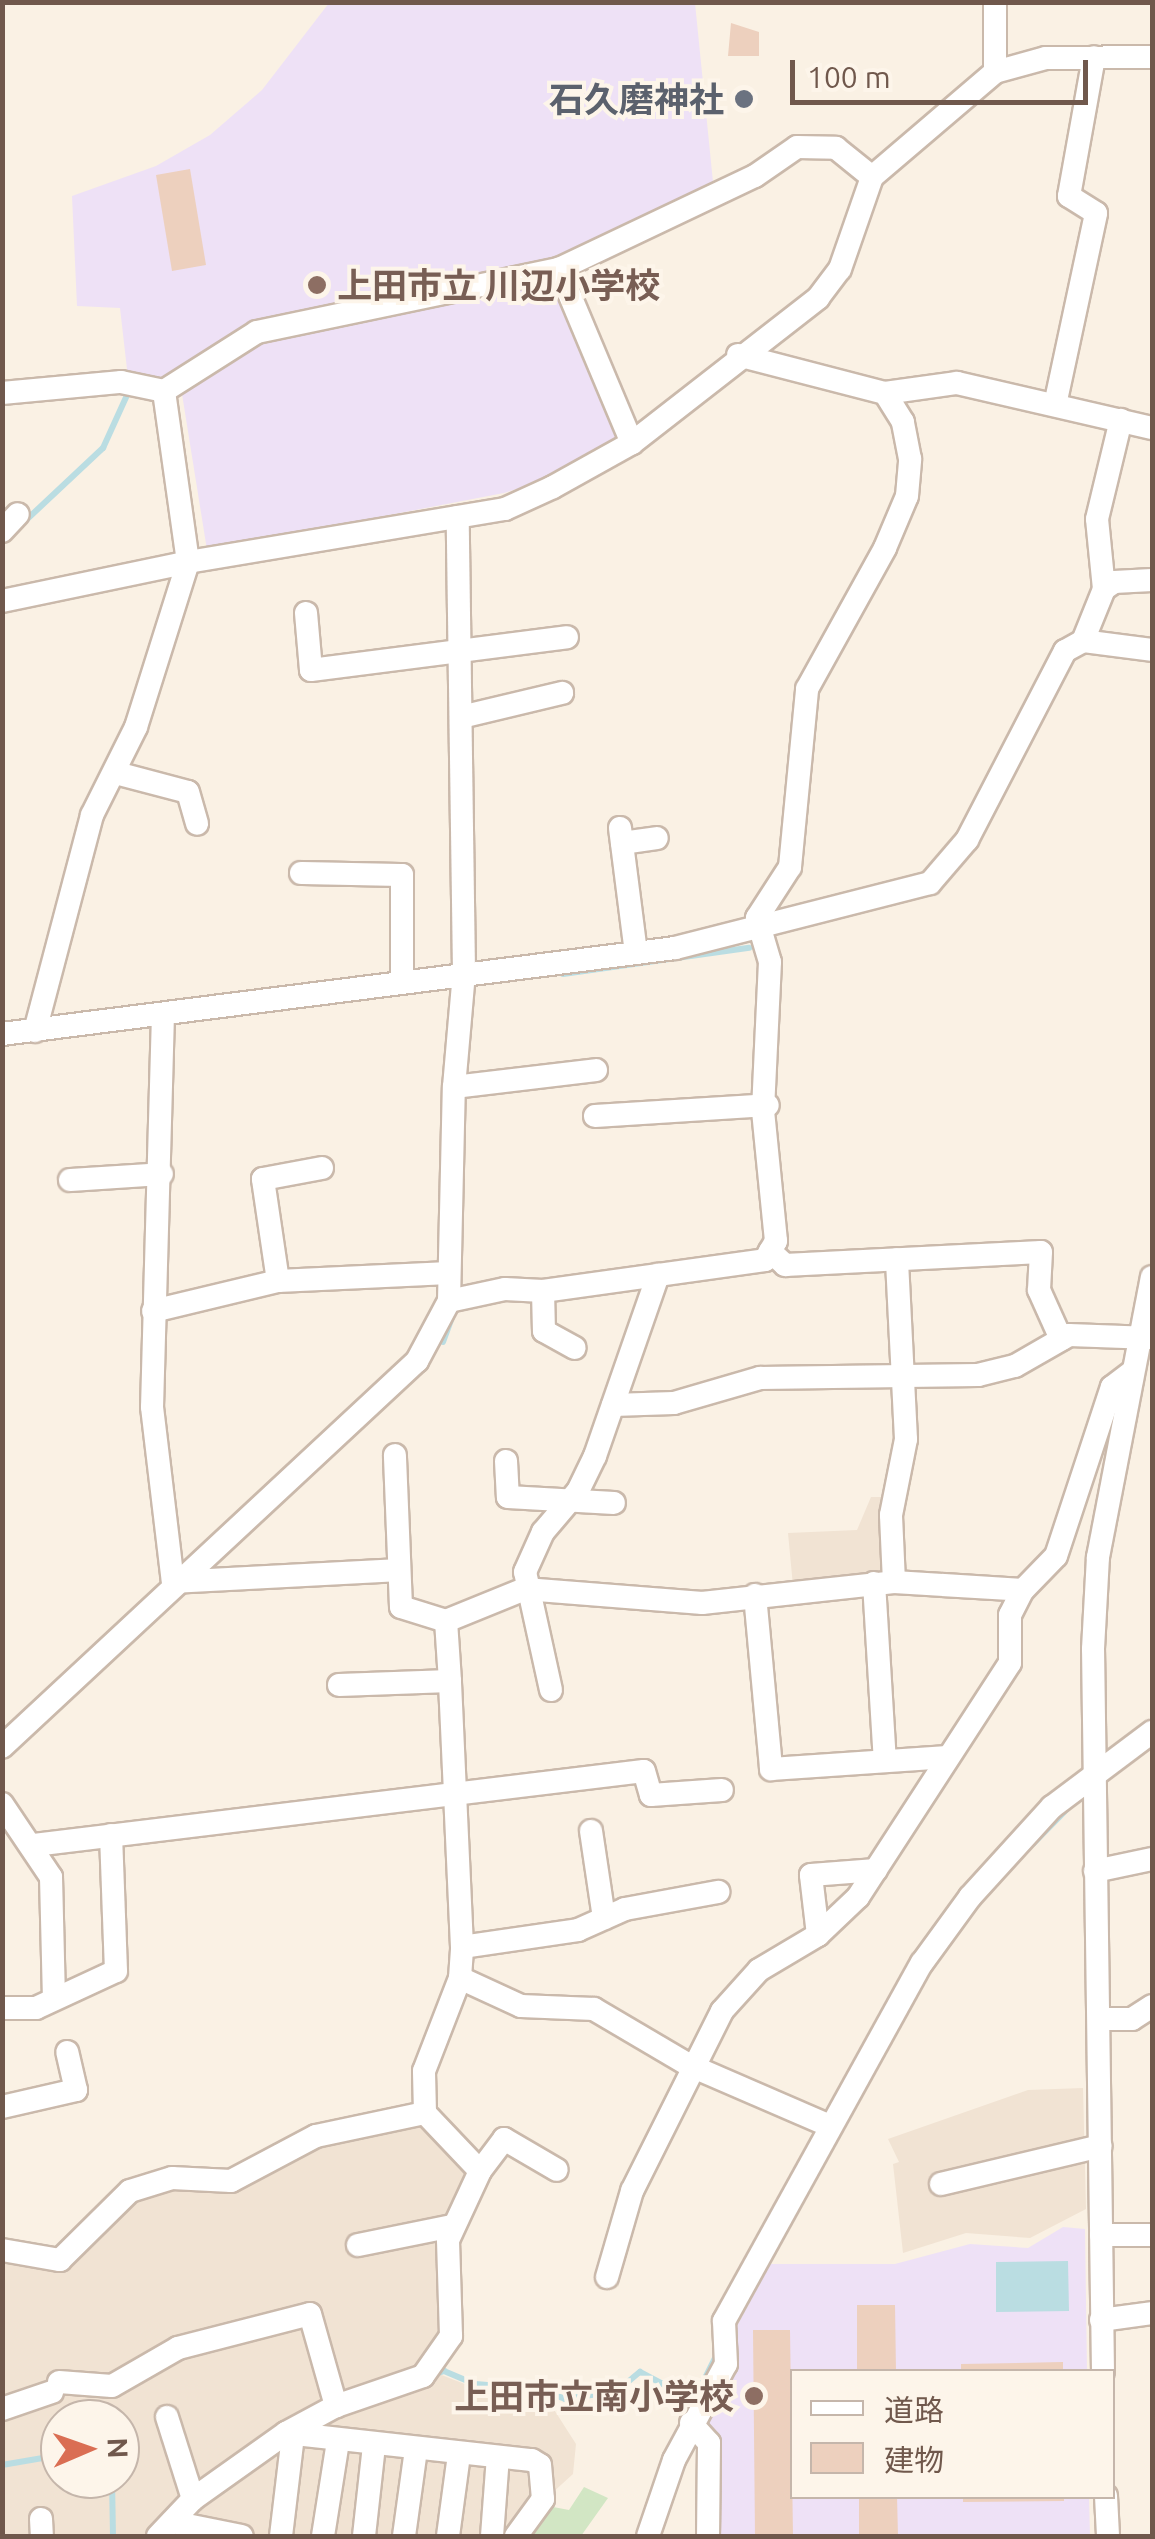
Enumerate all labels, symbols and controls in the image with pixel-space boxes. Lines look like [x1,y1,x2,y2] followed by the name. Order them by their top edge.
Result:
[795,40,1092,102] scale bar
[807,60,891,94] text: 100 m
[549,78,724,120] place label: 石久磨神社
[733,88,755,110] marker: 石久磨神社
[337,264,660,306] place label: 上田市立 川辺小学校
[306,274,328,296] marker: 上田市立 川辺小学校
[790,2369,1115,2499] legend
[454,2375,734,2417] place label: 上田市立南小学校
[743,2385,765,2407] marker: 上田市立南小学校
[884,2393,944,2427] text: 道路
[40,2399,140,2499] north arrow
[103,2437,134,2459] text: N
[884,2443,944,2477] text: 建物

